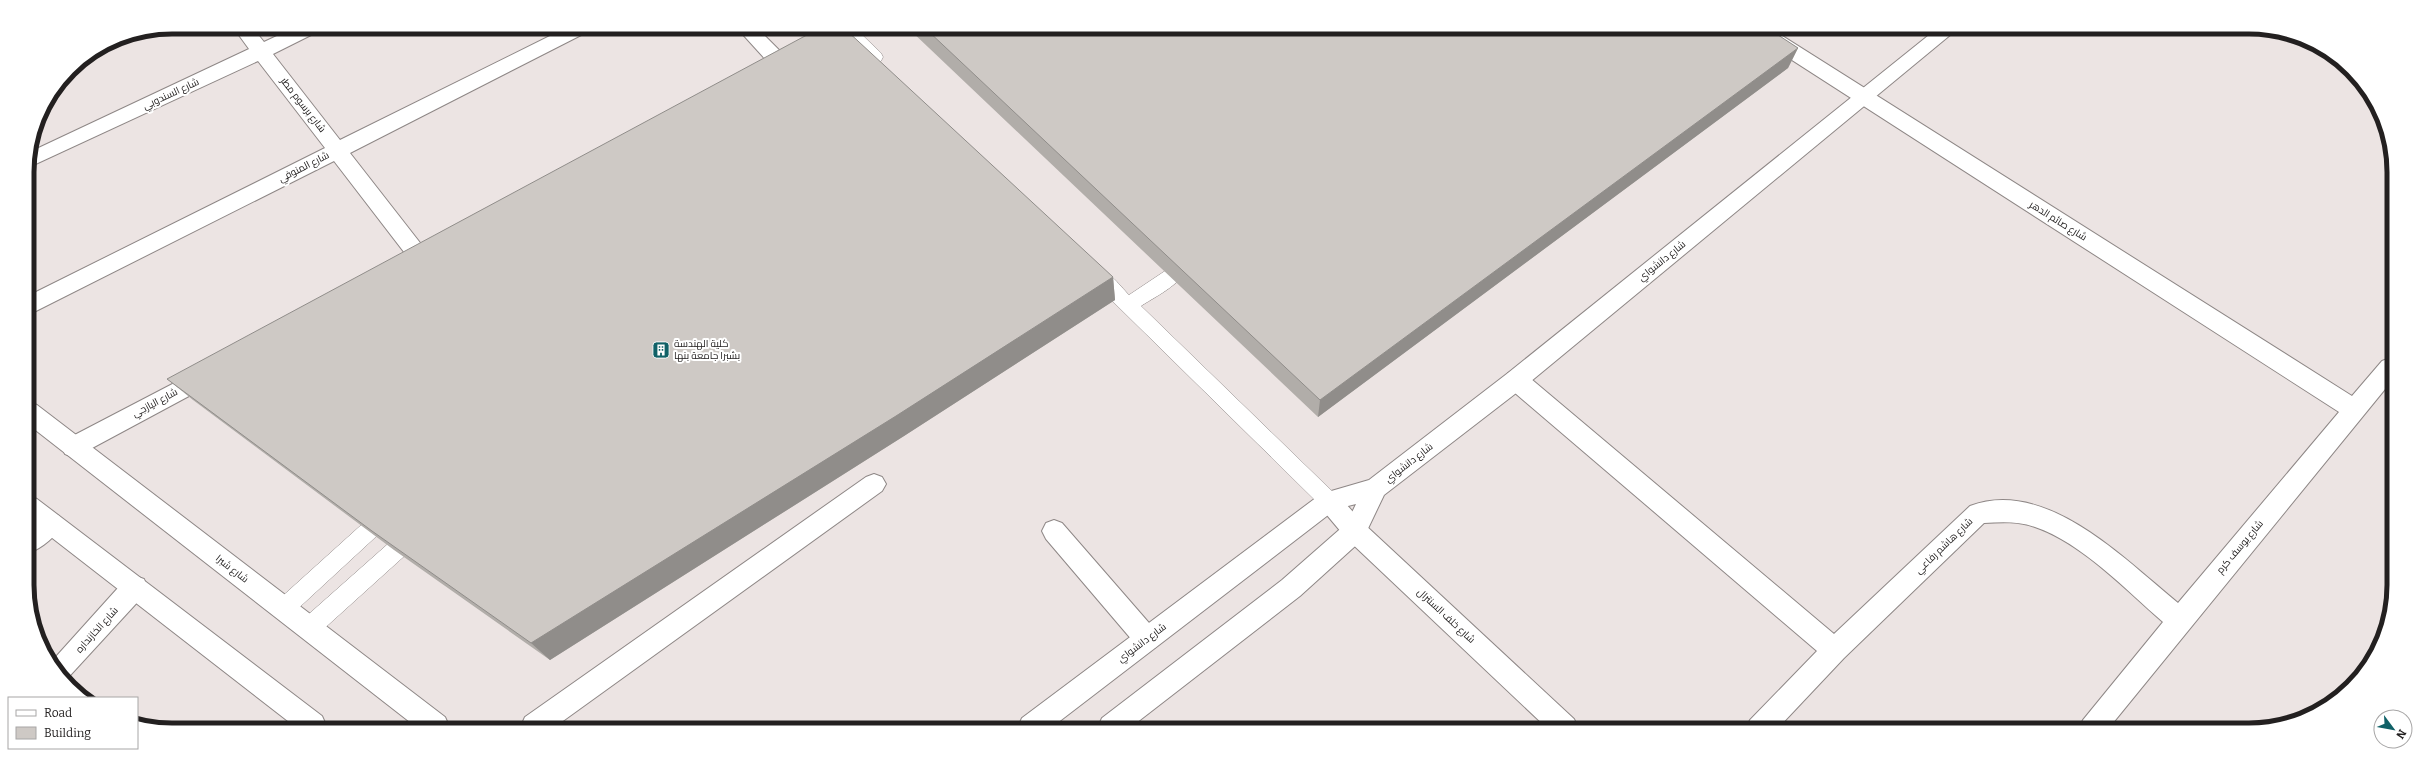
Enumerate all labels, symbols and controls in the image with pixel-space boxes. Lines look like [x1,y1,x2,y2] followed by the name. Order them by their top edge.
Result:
[276,74,328,135] street label: شارع برسوم مطر
[141,76,201,113] street label: شارع السندوبي
[277,149,332,186] street label: شارع المنوفي
[2026,198,2089,244] street label: شارع صائم الدهر
[1636,238,1689,285] street label: شارع دانشواي
[674,338,740,362] place label: كلية الهندسة بشبرا جامعة بنها
[651,340,671,360] building icon: كلية الهندسة بشبرا جامعة بنها
[130,386,180,421] street label: شارع اليازجي
[1383,441,1436,486] street label: شارع دانشواي
[1913,515,1976,577] street label: شارع هاشم رفاعي
[2214,518,2267,577] street label: شارع يوسف كرم
[213,552,251,586] street label: شارع شبرا
[1415,586,1477,646] street label: شارع خلف السنترال
[73,605,121,655] street label: شارع الخازنداره
[1115,621,1169,666] street label: شارع دانشواي
[8,697,138,749] legend
[44,706,72,720] text: Road
[2373,709,2413,749] north arrow
[44,726,91,740] text: Building
[2393,727,2409,742] text: N

